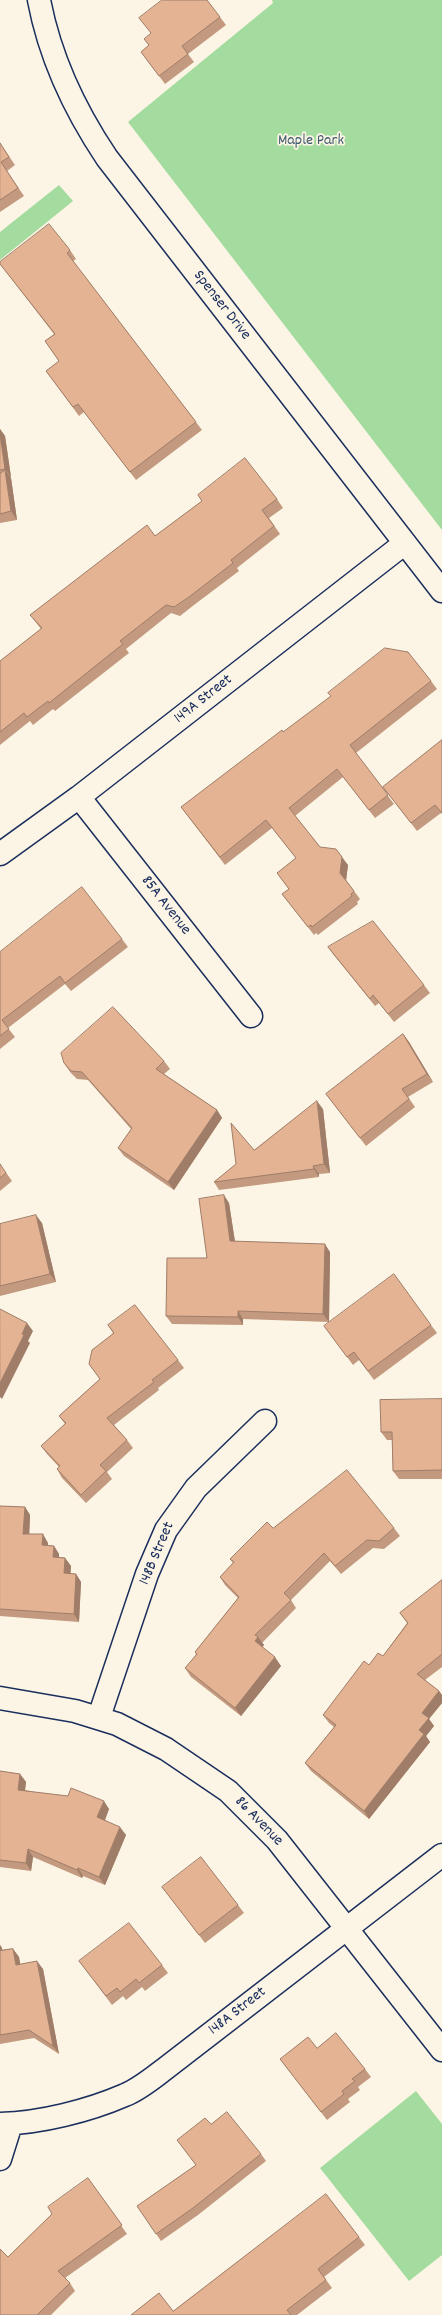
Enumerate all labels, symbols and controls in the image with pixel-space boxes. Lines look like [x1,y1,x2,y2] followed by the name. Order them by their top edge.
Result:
[278,132,344,152] park label: Maple Park
[188,267,254,345] street label: Spenser Drive
[171,671,237,729] street label: 149A Street
[136,873,194,939] street label: 85A Avenue
[136,1520,180,1588] street label: 148B Street
[230,1793,286,1851] street label: 86 Avenue
[205,1984,271,2040] street label: 148A Street

